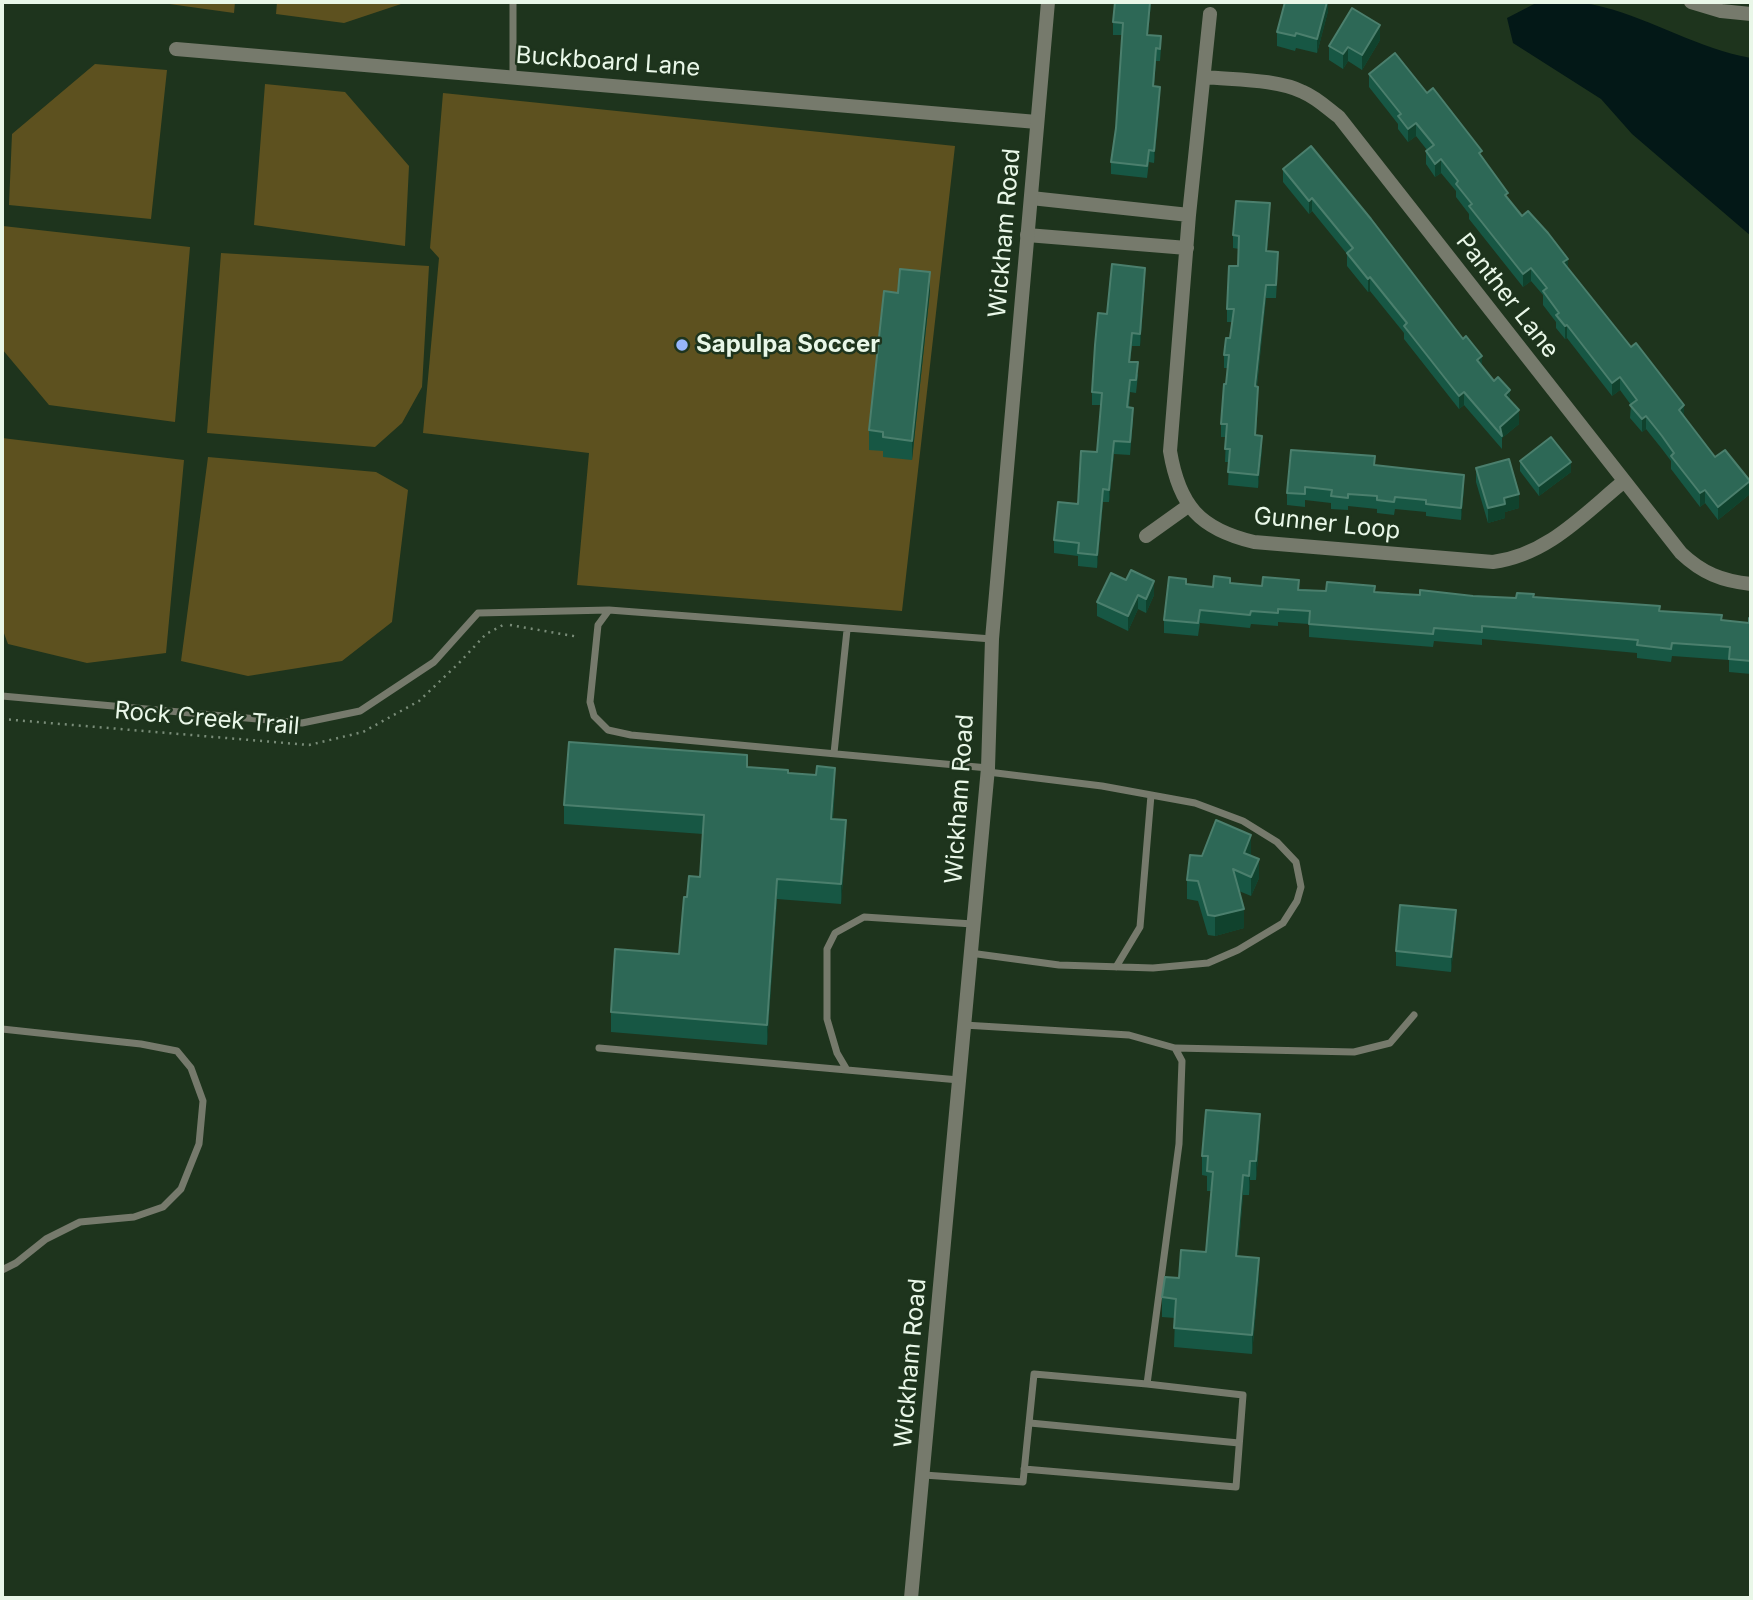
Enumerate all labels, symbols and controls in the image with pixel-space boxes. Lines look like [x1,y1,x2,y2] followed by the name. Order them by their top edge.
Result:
[515,41,701,83] street label: Buckboard Lane
[983,147,1027,319] street label: Wickham Road
[1449,228,1565,364] street label: Panther Lane
[696,331,880,359] place label: Sapulpa Soccer
[674,337,690,353] marker: Sapulpa Soccer
[1252,502,1402,546] street label: Gunner Loop
[113,697,301,741] street label: Rock Creek Trail
[940,713,980,885] street label: Wickham Road
[889,1277,933,1449] street label: Wickham Road

